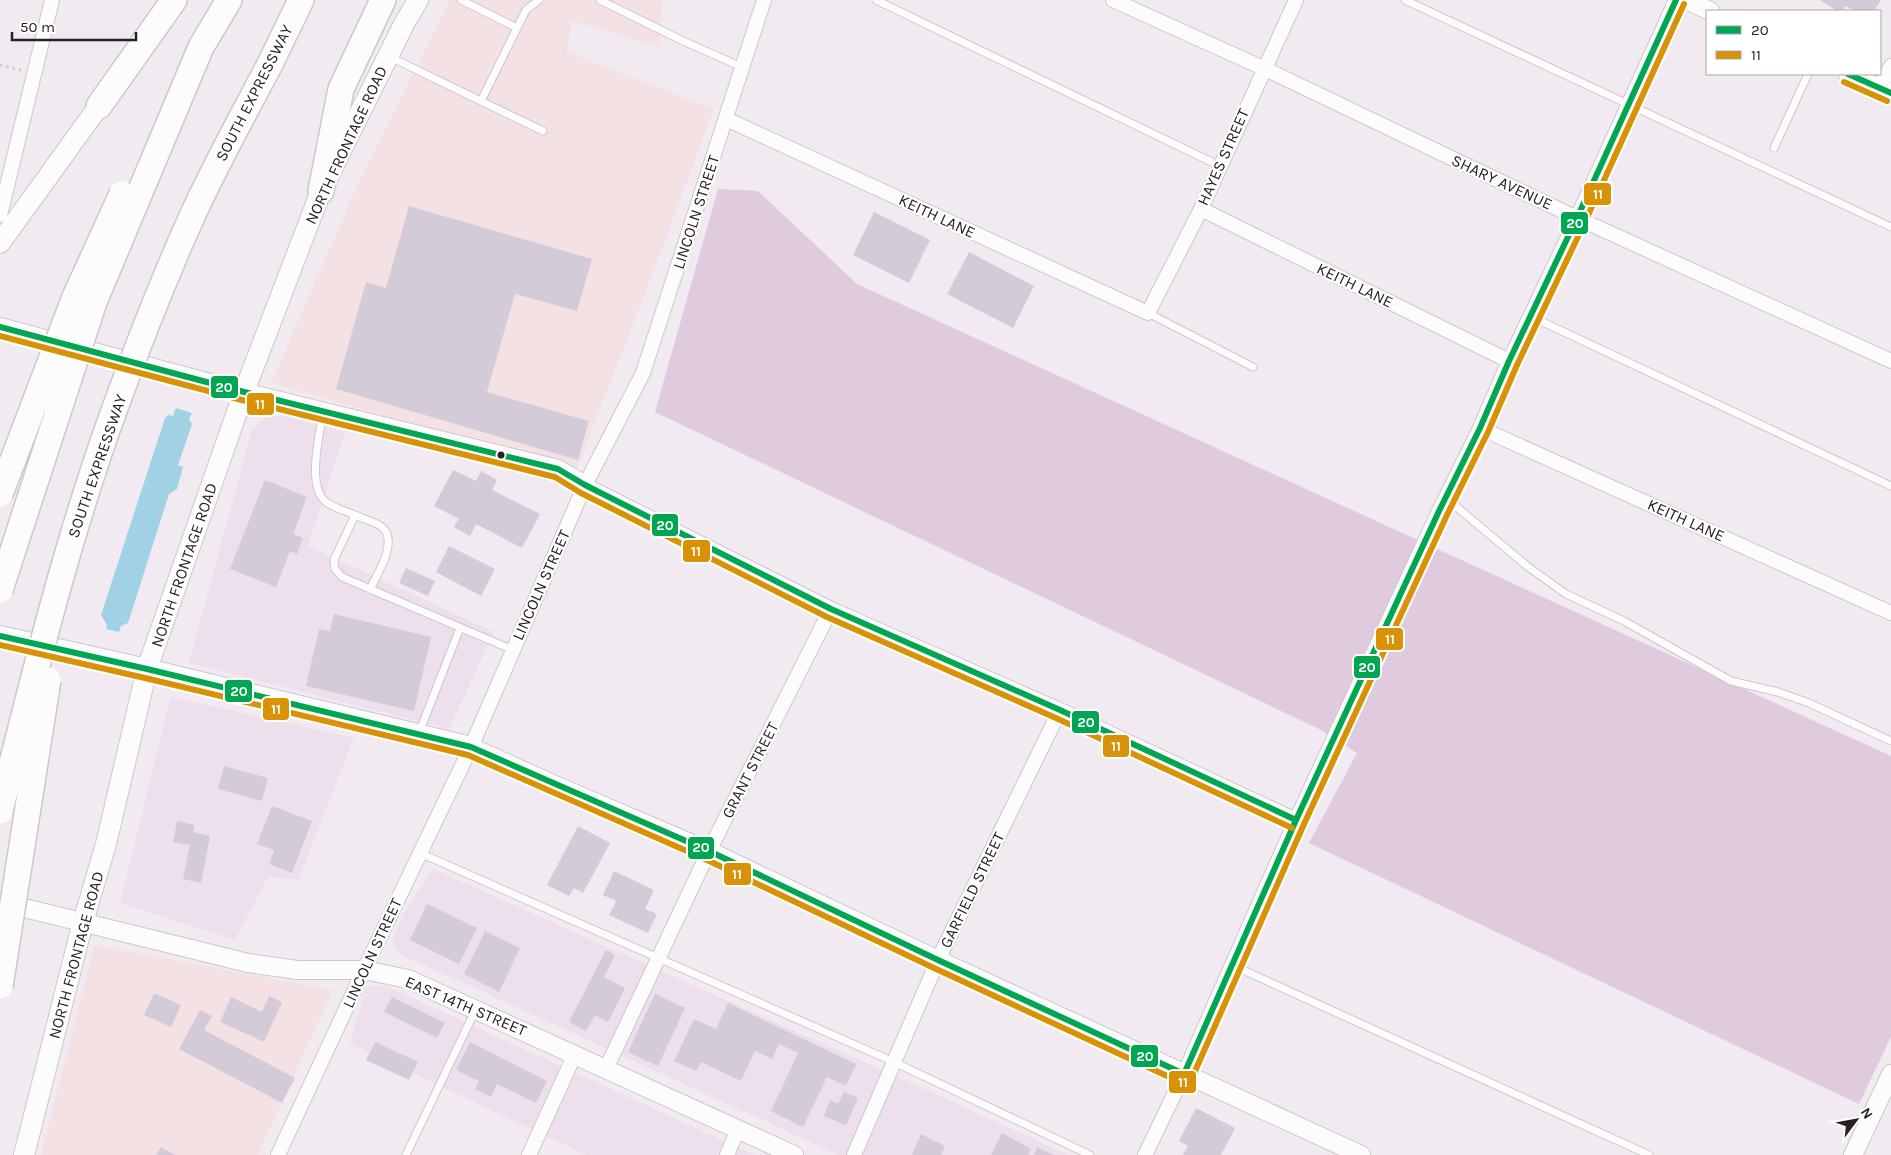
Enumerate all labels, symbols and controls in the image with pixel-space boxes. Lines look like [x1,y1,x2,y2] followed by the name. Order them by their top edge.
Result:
[12,10,136,42] scale bar
[1706,10,1881,75] legend
[20,18,55,36] text: 50 m
[211,21,297,164] street label: SOUTH EXPRESSWAY
[1751,21,1769,39] text: 20
[1751,46,1761,64] text: 11
[301,63,391,227] street label: NORTH FRONTAGE ROAD
[1193,106,1253,208] street label: HAYES STREET
[1449,150,1555,214] street label: SHARY AVENUE
[669,153,723,271] street label: LINCOLN STREET
[1583,182,1612,206] line badge: 11
[1593,186,1603,203] text: 11
[896,190,978,242] street label: KEITH LANE
[1560,211,1589,235] line badge: 20
[1566,215,1584,232] text: 20
[1314,258,1396,312] street label: KEITH LANE
[210,375,239,399] line badge: 20
[215,379,233,396] text: 20
[64,392,131,540] street label: SOUTH EXPRESSWAY
[246,392,275,416] line badge: 11
[255,396,265,413] text: 11
[496,450,506,460] unlabelled marker
[147,480,221,650] street label: NORTH FRONTAGE ROAD
[1645,495,1727,545] street label: KEITH LANE
[651,513,679,537] line badge: 20
[656,517,674,534] text: 20
[508,527,574,643] street label: LINCOLN STREET
[682,539,711,563] line badge: 11
[691,543,701,560] text: 11
[1375,627,1404,651] line badge: 11
[1385,631,1395,648] text: 11
[1353,655,1381,679] line badge: 20
[1358,659,1376,676] text: 20
[224,679,253,703] line badge: 20
[230,683,248,700] text: 20
[262,697,290,721] line badge: 11
[271,701,281,718] text: 11
[1071,710,1100,734] line badge: 20
[1077,714,1095,731] text: 20
[718,719,782,821] street label: GRANT STREET
[1102,734,1130,758] line badge: 11
[1111,738,1121,755] text: 11
[936,829,1008,951] street label: GARFIELD STREET
[687,836,715,860] line badge: 20
[692,839,710,856] text: 20
[723,862,752,886] line badge: 11
[732,866,742,883] text: 11
[44,869,108,1041] street label: NORTH FRONTAGE ROAD
[338,895,406,1011] street label: LINCOLN STREET
[403,972,529,1040] street label: EAST 14TH STREET
[1130,1044,1159,1068] line badge: 20
[1136,1048,1154,1065] text: 20
[1168,1070,1197,1094] line badge: 11
[1178,1074,1188,1091] text: 11
[1831,1095,1881,1145] north arrow
[1857,1105,1876,1122] text: N

